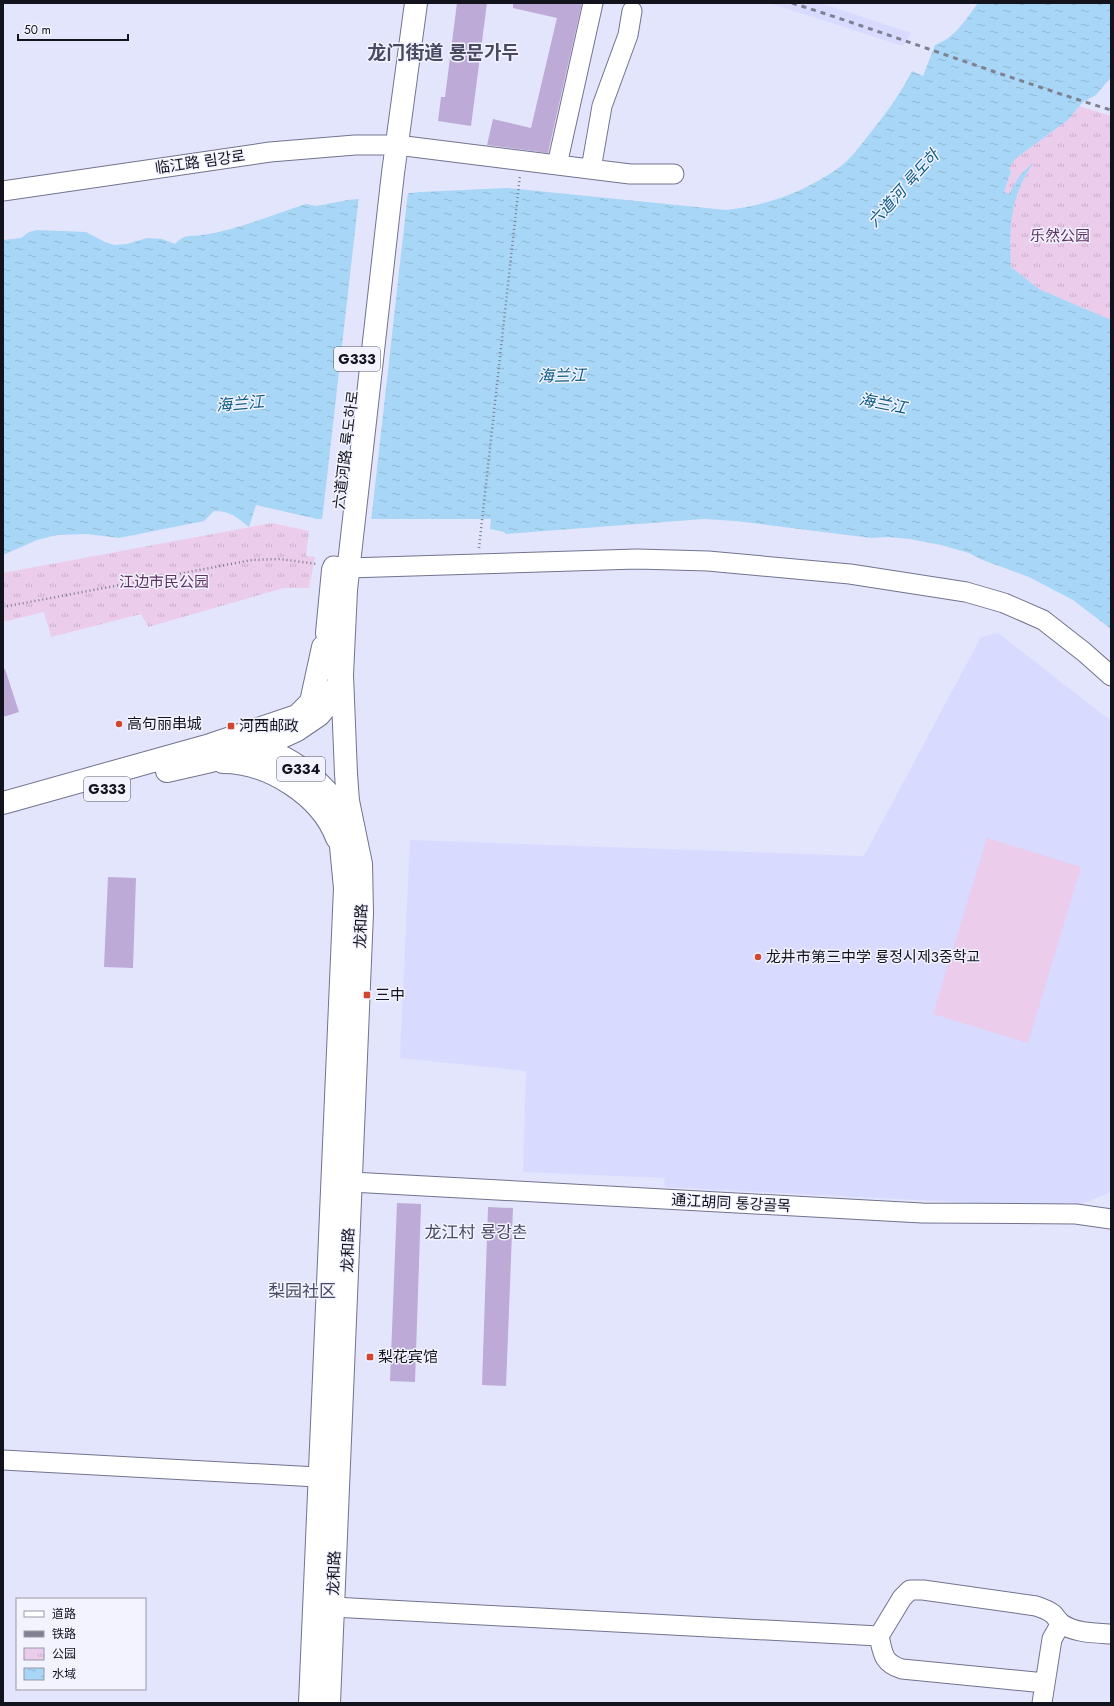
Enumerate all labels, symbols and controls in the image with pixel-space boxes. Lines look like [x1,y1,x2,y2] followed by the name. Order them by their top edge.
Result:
[18,16,128,42] scale bar
[24,21,51,39] text: 50 m
[367,39,519,66] district label: 龙门街道 룡문가두
[862,143,946,232] water label: 六道河 륙도하
[153,145,247,179] street label: 临江路 림강로
[1030,225,1090,247] park label: 乐然公园
[334,347,380,371] road number: G333
[538,364,588,387] water label: 海兰江
[857,388,911,420] water label: 海兰江
[328,389,364,511] street label: 六道河路 륙도하로
[215,390,267,417] water label: 海兰江
[119,571,209,593] park label: 江边市民公园
[127,713,202,735] place label: 高句丽串城
[239,715,299,737] place label: 河西邮政
[114,719,124,729] marker: 高句丽串城
[226,721,236,731] marker: 河西邮政
[277,757,325,781] road number: G334
[84,777,130,801] road number: G333
[349,903,373,949] street label: 龙和路
[766,946,980,968] place label: 龙井市第三中学 룡정시제3중학교
[753,952,763,962] marker: 龙井市第三中学 룡정시제3중학교
[375,984,405,1006] place label: 三中
[362,990,372,1000] marker: 三中
[671,1189,791,1217] street label: 通江胡同 통강골목
[424,1220,528,1244] district label: 龙江村 룡강촌
[336,1227,360,1273] street label: 龙和路
[268,1279,336,1303] district label: 梨园社区
[378,1346,438,1368] place label: 梨花宾馆
[365,1352,375,1362] marker: 梨花宾馆
[322,1550,346,1596] street label: 龙和路
[16,1598,146,1690] legend
[52,1605,76,1623] text: 道路
[52,1625,76,1643] text: 铁路
[52,1645,76,1663] text: 公园
[52,1665,76,1683] text: 水域

